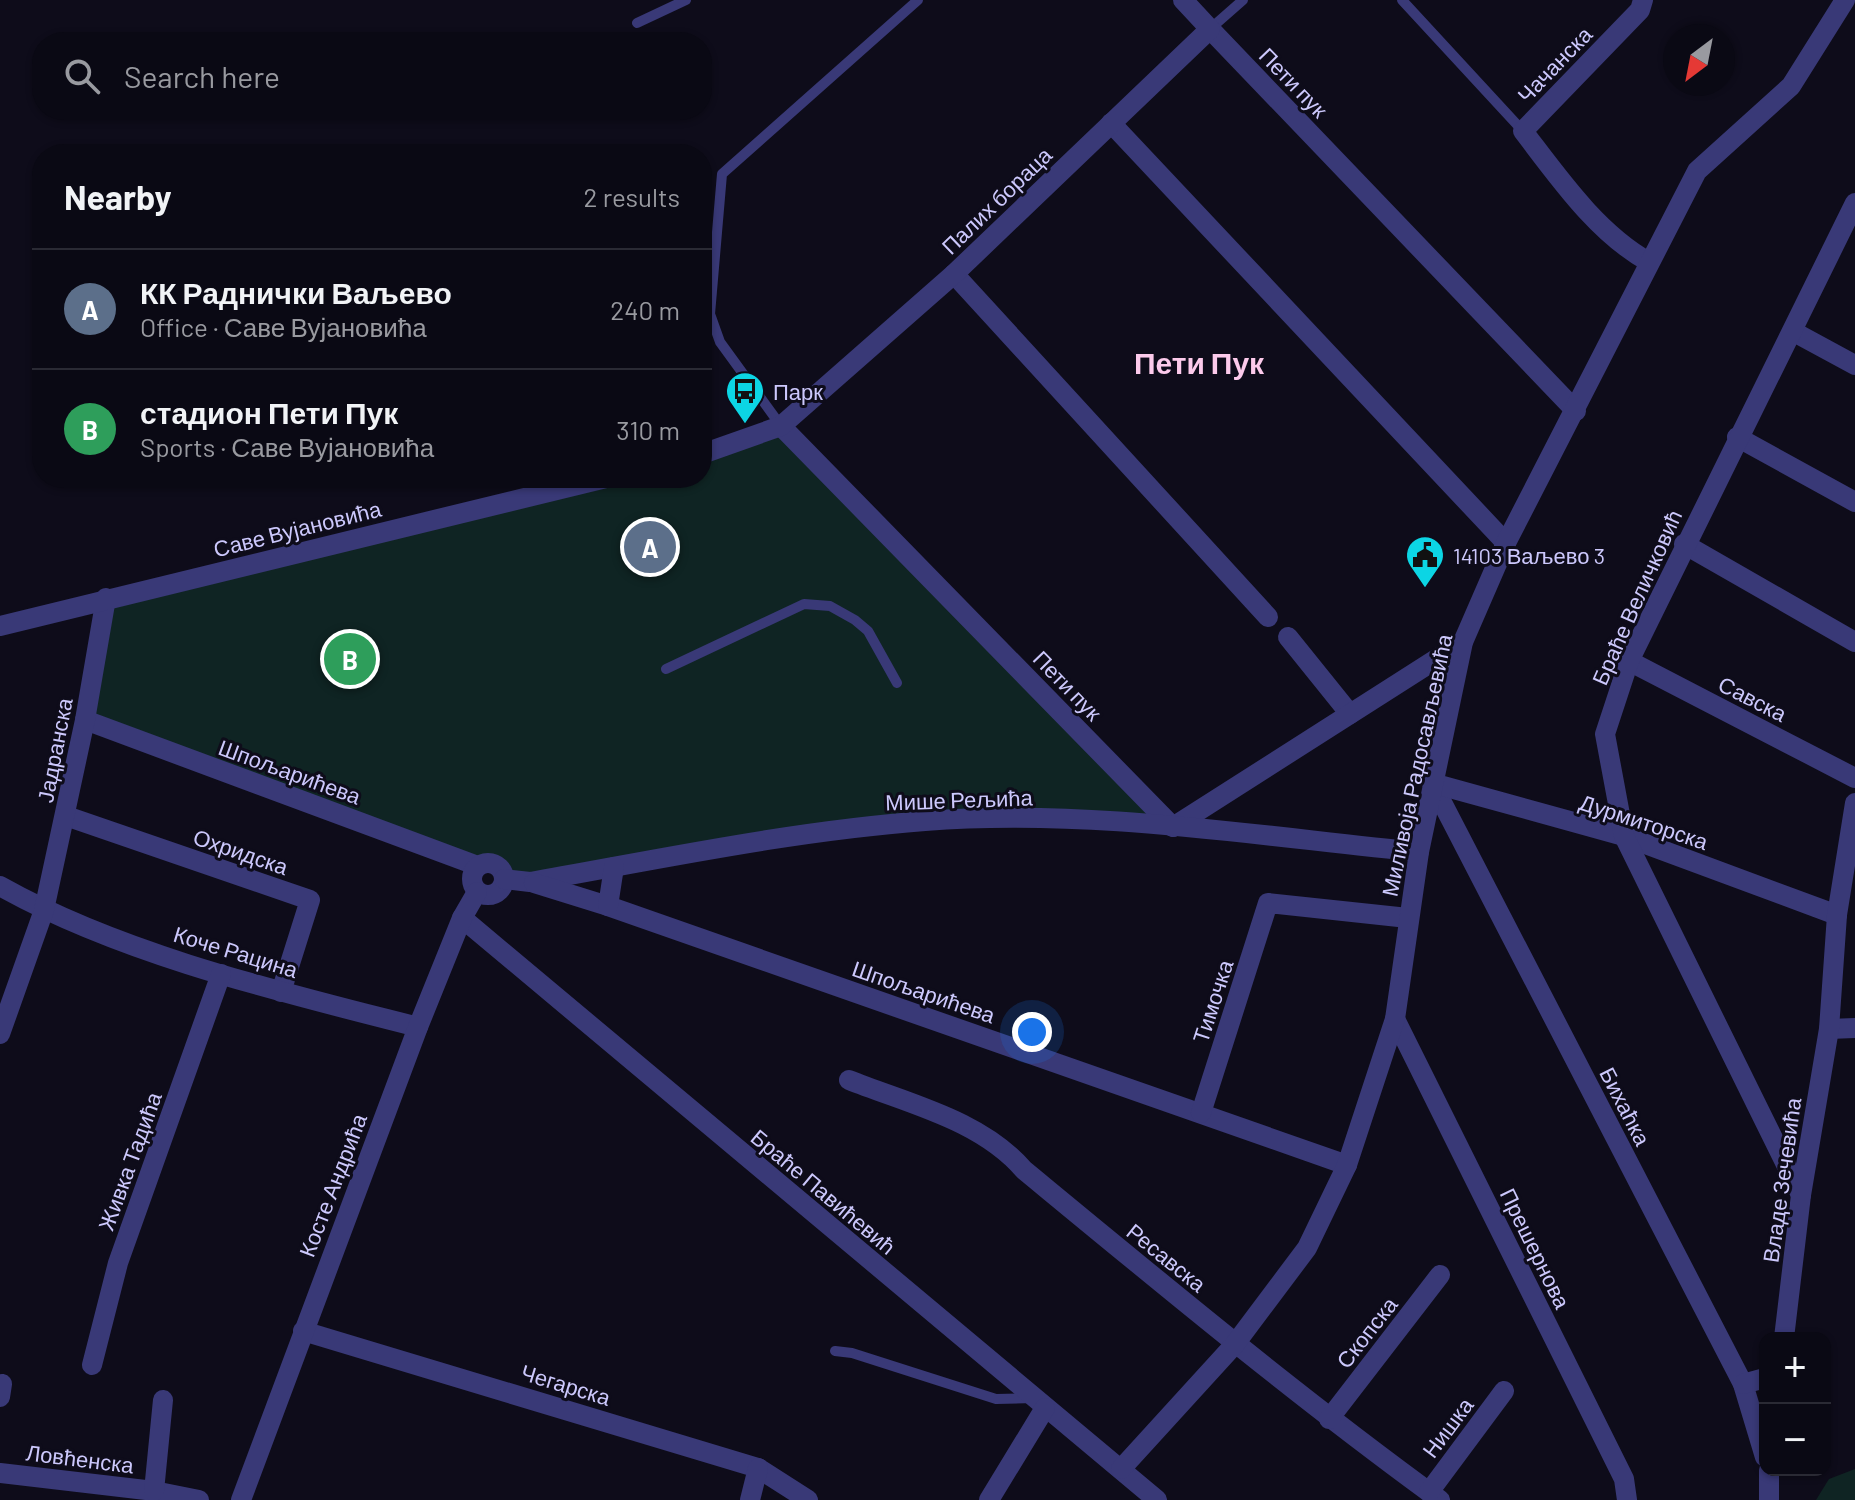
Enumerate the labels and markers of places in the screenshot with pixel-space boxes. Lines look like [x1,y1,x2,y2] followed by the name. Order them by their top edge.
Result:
[724,370,766,425] bus stop icon: Парк
[773,378,823,405] place label: Парк
[624,517,676,577] pin: A
[1404,534,1446,589] public building icon: 14103 Ваљево 3
[1453,542,1605,568] place label: 14103 Ваљево 3
[324,629,376,689] pin: B

